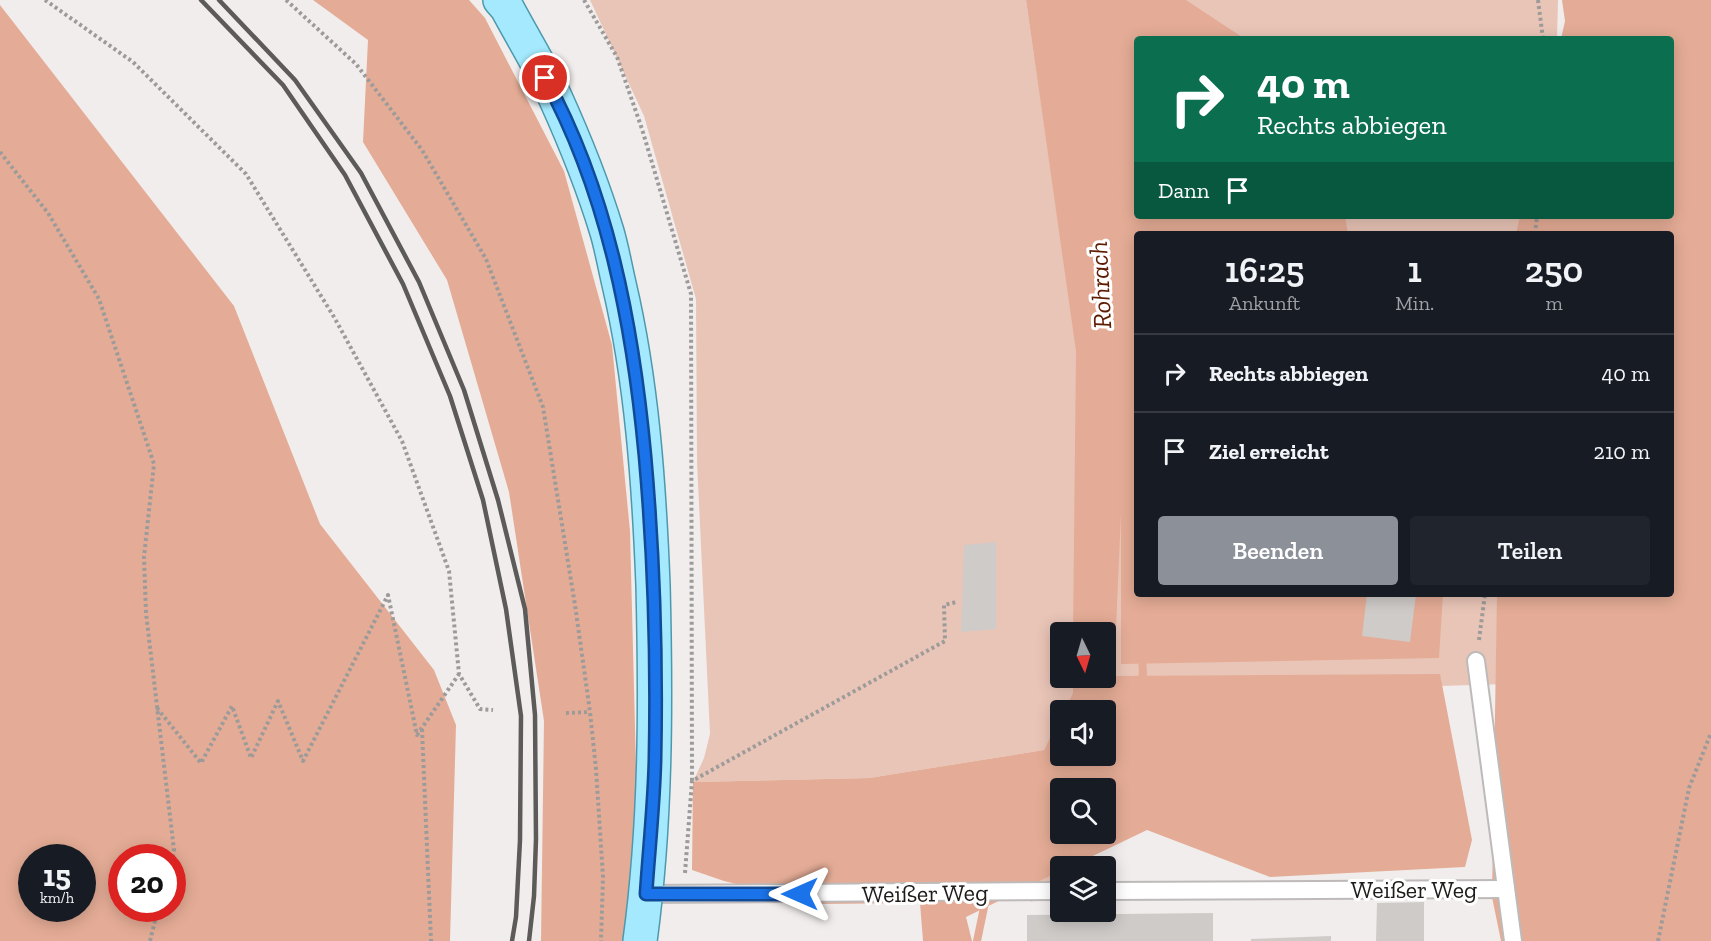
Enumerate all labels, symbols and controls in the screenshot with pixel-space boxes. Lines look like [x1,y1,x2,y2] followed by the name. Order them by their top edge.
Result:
[519,52,570,103] pin
[1257,58,1350,109] text: 40 m
[1158,60,1236,138] icon: right
[528,61,561,94] icon: arrive
[1257,109,1447,141] text: Rechts abbiegen
[1221,174,1254,207] icon: arrive
[1158,177,1209,204] text: Dann
[1082,241,1118,329] water label: Rohrach
[1225,248,1305,291] text: 16:25
[1408,248,1422,291] text: 1
[1525,248,1583,291] text: 250
[1229,291,1300,315] text: Ankunft
[1395,291,1434,315] text: Min.
[1545,291,1563,315] text: m
[1158,357,1191,390] icon: right
[1209,360,1368,387] text: Rechts abbiegen
[1601,360,1650,387] text: 40 m
[1158,435,1191,468] icon: arrive
[1209,438,1329,465] text: Ziel erreicht
[1594,438,1650,465] text: 210 m
[1158,516,1398,585] button: Beenden
[1410,516,1650,585] button: Teilen
[1050,622,1116,688] north arrow
[1050,622,1116,922] map controls
[1050,700,1116,766] button: sound
[1050,778,1116,844] button: search
[108,844,186,922] speed limit sign: 20
[1050,856,1116,922] button: layers
[43,858,71,894] text: 15
[768,862,832,926] position arrow
[1351,875,1477,904] street label: Weißer Weg
[862,877,988,909] street label: Weißer Weg
[40,889,74,907] text: km/h

